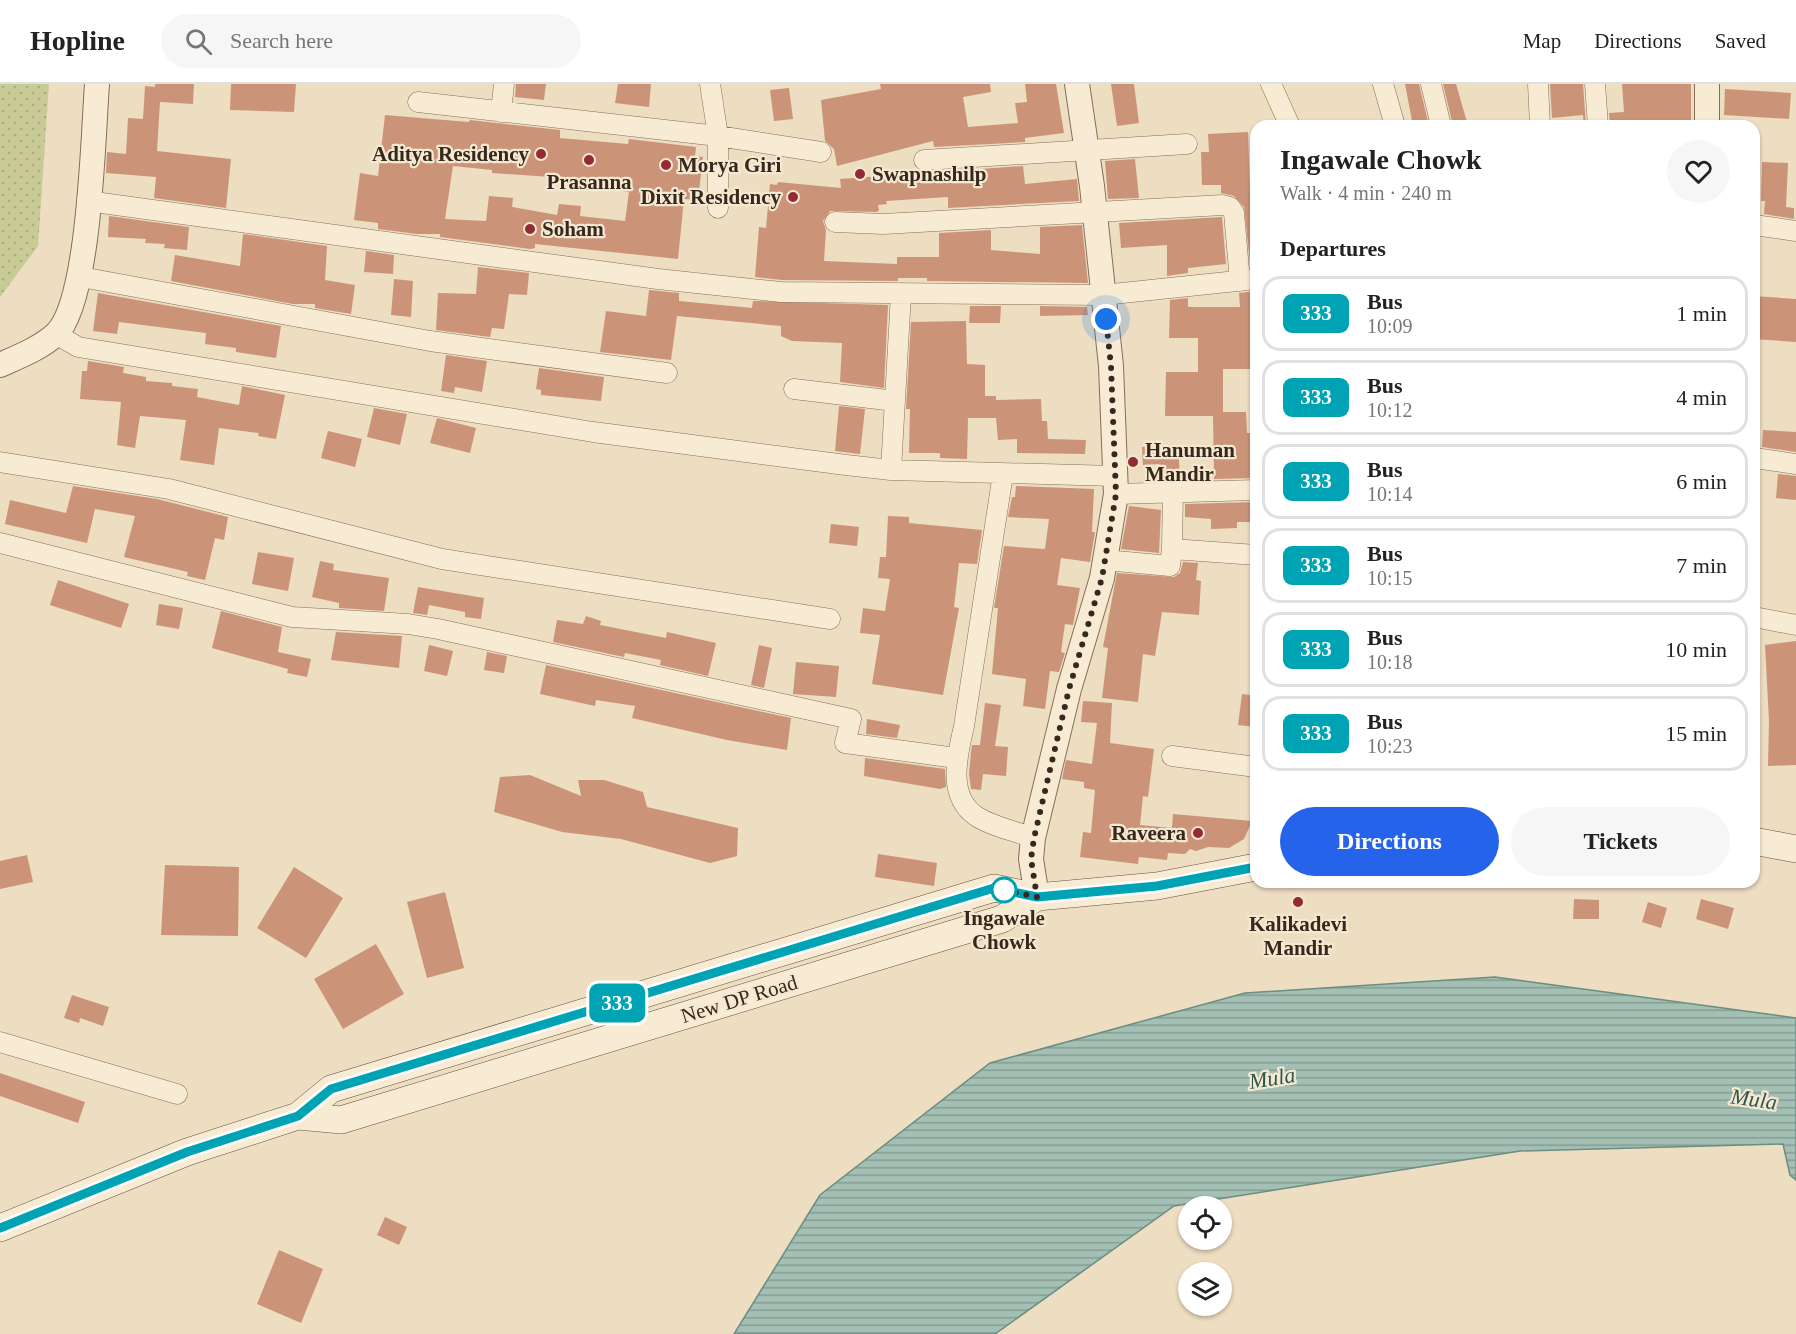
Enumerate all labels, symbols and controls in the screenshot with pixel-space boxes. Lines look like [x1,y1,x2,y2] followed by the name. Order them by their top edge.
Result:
[161,14,581,68] search box
[30,25,125,56] text: Hopline
[182,25,215,58] icon: search
[230,28,333,53] text: Search here
[1523,29,1561,53] text: Map
[1594,29,1682,53] text: Directions
[1715,29,1766,53] text: Saved
[1667,140,1730,203] button: heart
[372,142,529,166] place label: Aditya Residency
[1280,144,1481,175] text: Ingawale Chowk
[534,147,548,161] marker: Aditya Residency
[582,153,596,167] marker: Prasanna
[678,153,781,177] place label: Morya Giri
[659,158,673,172] marker: Morya Giri
[872,162,986,186] place label: Swapnashilp
[853,167,867,181] marker: Swapnashilp
[546,170,632,194] place label: Prasanna
[1280,182,1452,204] text: Walk · 4 min · 240 m
[640,185,781,209] place label: Dixit Residency
[786,190,800,204] marker: Dixit Residency
[542,217,604,241] place label: Soham
[523,222,537,236] marker: Soham
[1280,236,1386,261] text: Departures
[1367,289,1402,314] text: Bus
[1300,301,1332,325] text: 333
[1676,301,1727,326] text: 1 min
[1091,304,1121,334] your location
[1367,315,1413,337] text: 10:09
[1367,373,1402,398] text: Bus
[1300,385,1332,409] text: 333
[1676,385,1727,410] text: 4 min
[1367,399,1413,421] text: 10:12
[1145,438,1235,486] place label: Hanuman Mandir
[1126,455,1140,469] marker: Hanuman Mandir
[1367,457,1402,482] text: Bus
[1300,469,1332,493] text: 333
[1676,469,1727,494] text: 6 min
[1367,483,1413,505] text: 10:14
[1367,541,1402,566] text: Bus
[1300,553,1332,577] text: 333
[1676,553,1727,578] text: 7 min
[1367,567,1413,589] text: 10:15
[1367,625,1402,650] text: Bus
[1300,637,1332,661] text: 333
[1665,637,1727,662] text: 10 min
[1367,651,1413,673] text: 10:18
[1367,709,1402,734] text: Bus
[1300,721,1332,745] text: 333
[1665,721,1727,746] text: 15 min
[1367,735,1413,757] text: 10:23
[1280,807,1499,876] button: Directions
[1511,807,1730,876] button: Tickets
[1111,821,1186,845] place label: Raveera
[1191,826,1205,840] marker: Raveera
[991,877,1017,903] marker: Ingawale Chowk
[1291,895,1305,909] marker: Kalikadevi Mandir
[963,906,1045,954] place label: Ingawale Chowk
[1249,912,1347,960] place label: Kalikadevi Mandir
[678,970,801,1028] street label: New DP Road
[582,984,652,1022] line badge: 333
[601,991,633,1015] text: 333
[1246,1062,1297,1094] water label: Mula
[1728,1083,1779,1115] water label: Mula
[1178,1196,1232,1316] map controls
[1178,1196,1232,1250] button: locate
[1178,1262,1232,1316] button: layers

